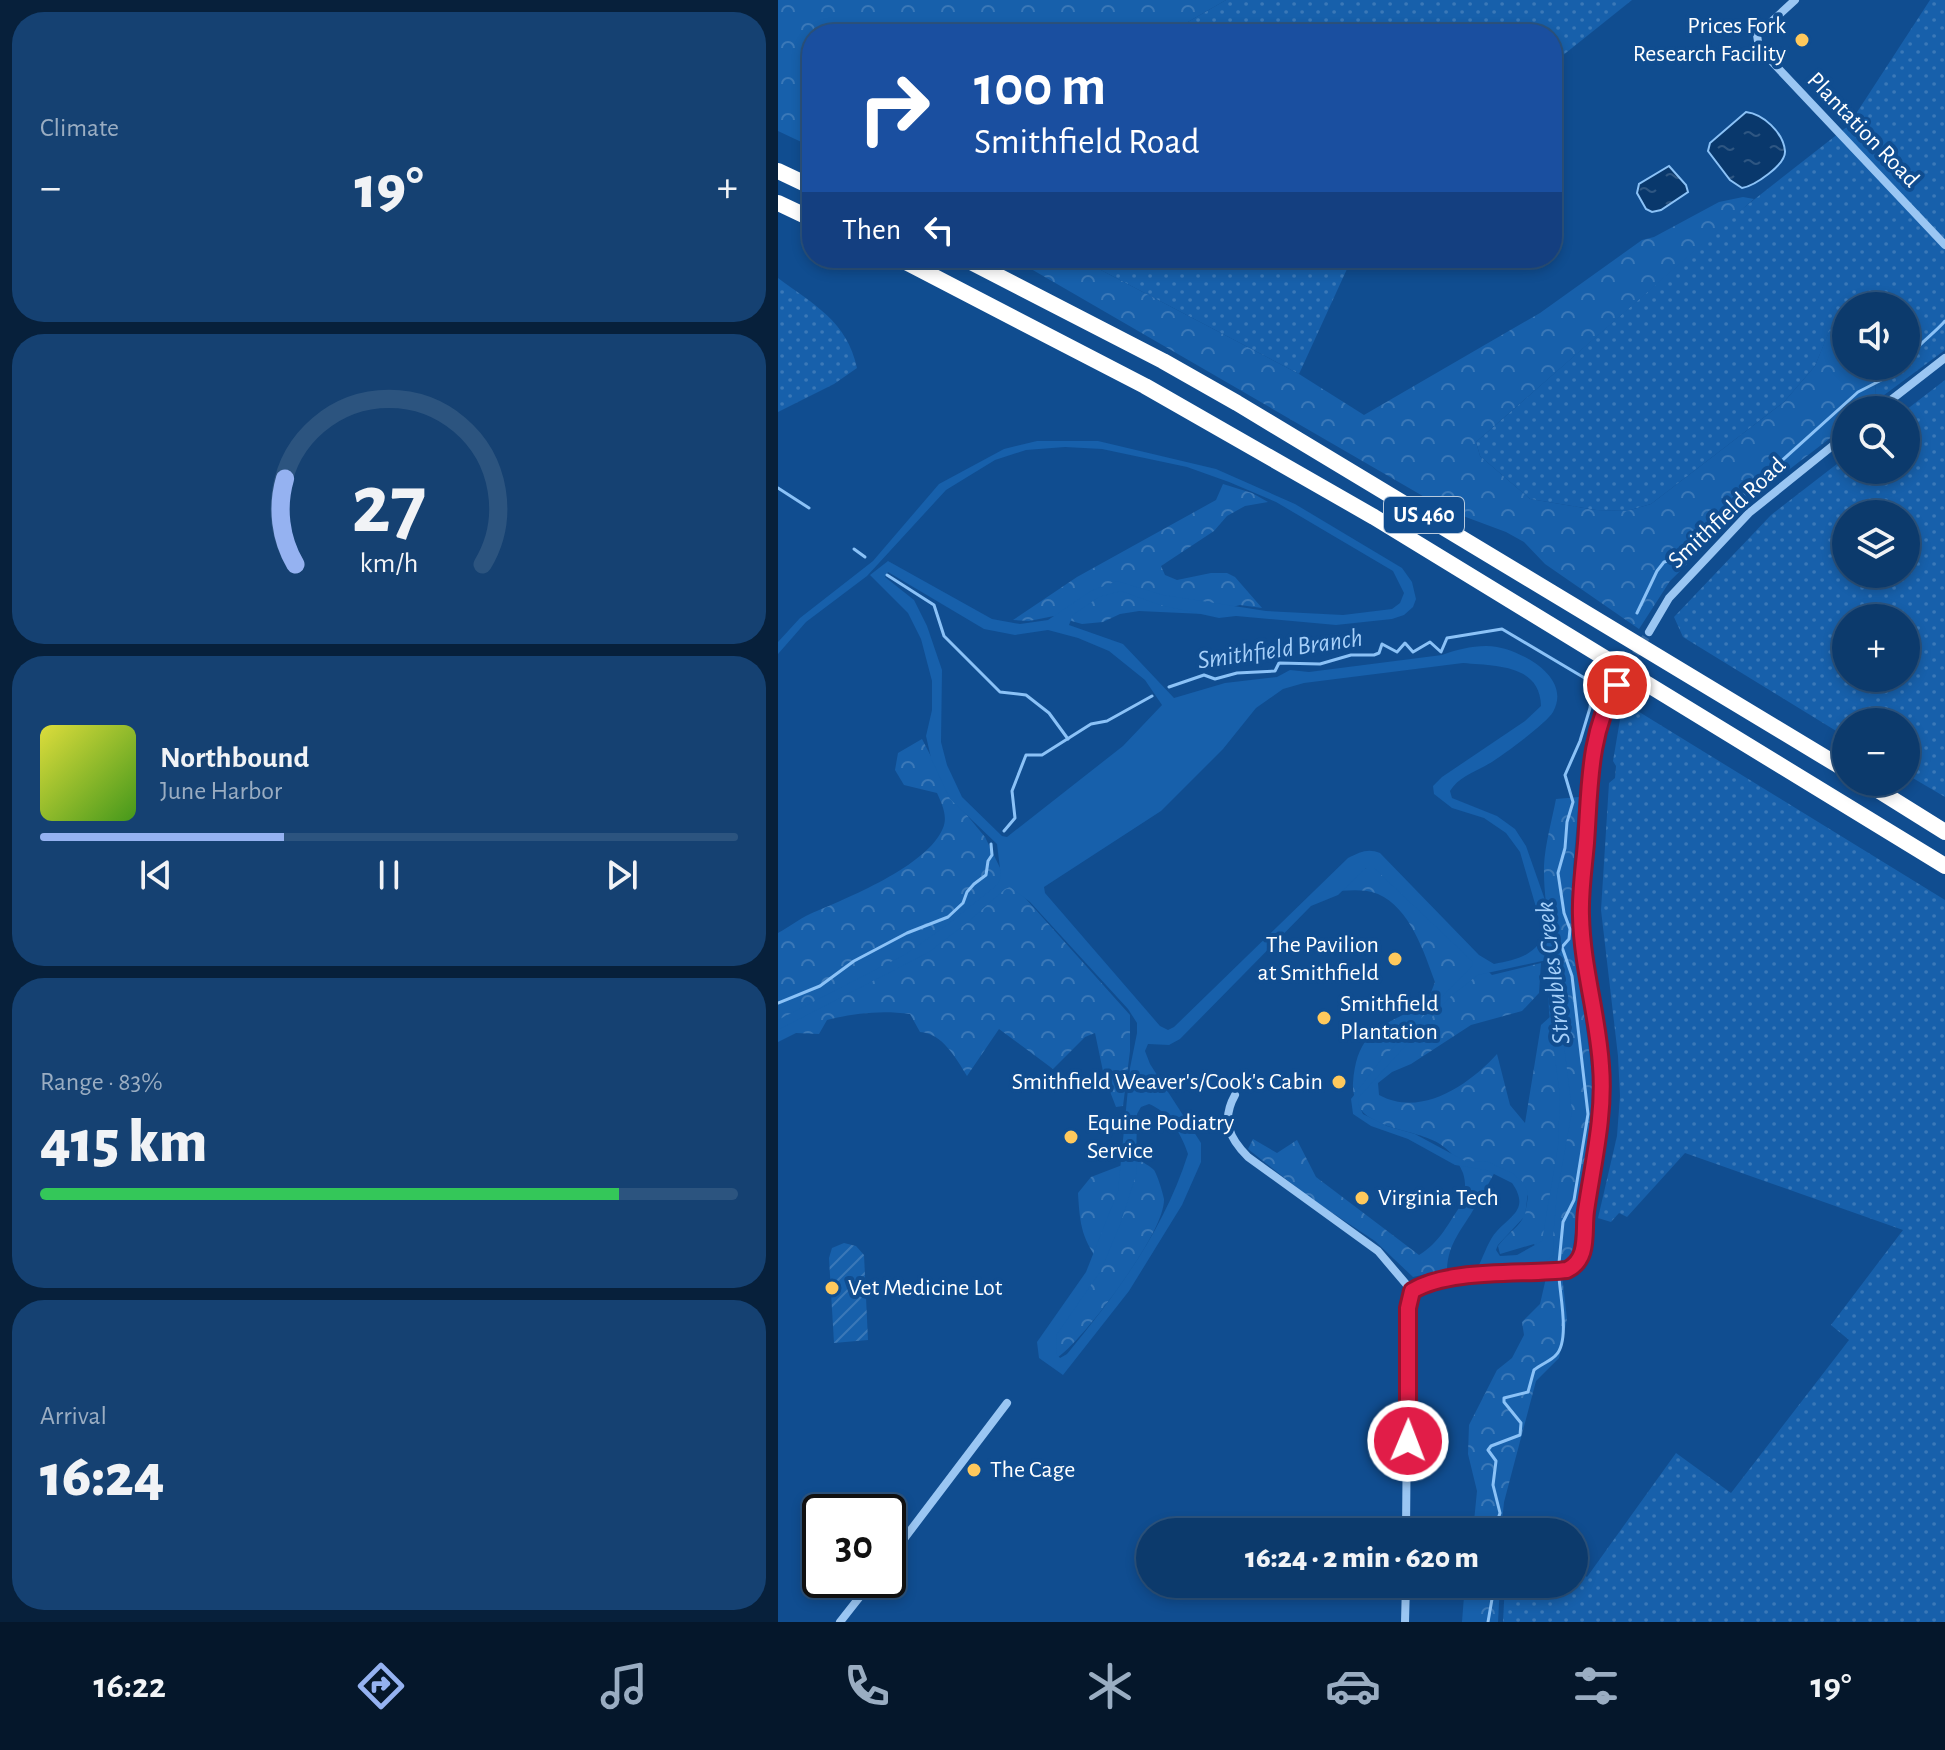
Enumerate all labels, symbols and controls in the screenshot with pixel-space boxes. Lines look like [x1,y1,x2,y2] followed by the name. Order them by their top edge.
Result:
[1633,14,1786,66] place label: Prices Fork Research Facility
[1793,31,1811,49] marker: Prices Fork Research Facility
[842,56,946,160] icon: right
[974,59,1106,115] text: 100 m
[1802,68,1924,192] street label: Plantation Road
[40,115,119,141] text: Climate
[974,124,1200,160] text: Smithfield Road
[355,159,423,219] text: 19°
[40,166,61,210] text: −
[717,166,738,210] text: +
[917,208,961,252] icon: left
[842,215,901,245] text: Then
[1832,292,1920,796] map controls
[1832,292,1920,380] button: sound
[1832,396,1920,484] button: search
[1664,453,1790,573] street label: Smithfield Road
[351,464,427,548] text: 27
[1384,497,1464,533] road number: US 460
[1832,500,1920,588] button: layers
[360,549,418,578] text: km/h
[1832,604,1920,692] button: +
[1196,625,1364,673] water label: Smithfield Branch
[1583,651,1651,719] pin
[1595,663,1639,707] icon: arrive
[1832,708,1920,796] button: −
[160,743,309,773] text: Northbound
[160,778,282,804] text: June Harbor
[134,853,178,897] icon: previous
[367,853,411,897] icon: pause
[600,853,644,897] icon: next
[1531,900,1575,1046] water label: Stroubles Creek
[1258,933,1379,985] place label: The Pavilion at Smithfield
[1386,950,1404,968] marker: The Pavilion at Smithfield
[1340,992,1439,1044] place label: Smithfield Plantation
[1315,1009,1333,1027] marker: Smithfield Plantation
[40,1069,163,1095] text: Range · 83%
[1012,1070,1323,1094] place label: Smithfield Weaver's/Cook's Cabin
[1330,1073,1348,1091] marker: Smithfield Weaver's/Cook's Cabin
[1087,1111,1234,1163] place label: Equine Podiatry Service
[40,1113,207,1173] text: 415 km
[1062,1128,1080,1146] marker: Equine Podiatry Service
[1378,1186,1499,1210] place label: Virginia Tech
[1353,1189,1371,1207] marker: Virginia Tech
[848,1276,1003,1300] place label: Vet Medicine Lot
[823,1279,841,1297] marker: Vet Medicine Lot
[1366,1399,1450,1483] position arrow
[40,1403,107,1429] text: Arrival
[40,1447,165,1507] text: 16:24
[990,1458,1075,1482] place label: The Cage
[965,1461,983,1479] marker: The Cage
[802,1494,906,1598] speed limit sign: 30
[1245,1543,1479,1573] text: 16:24 · 2 min · 620 m
[353,1658,409,1714] icon: directions
[596,1658,652,1714] icon: music
[839,1658,895,1714] icon: phone
[1082,1658,1138,1714] icon: climate
[1325,1658,1381,1714] icon: car
[1568,1658,1624,1714] icon: filters
[93,1668,166,1704] text: 16:22
[1811,1668,1851,1704] text: 19°

